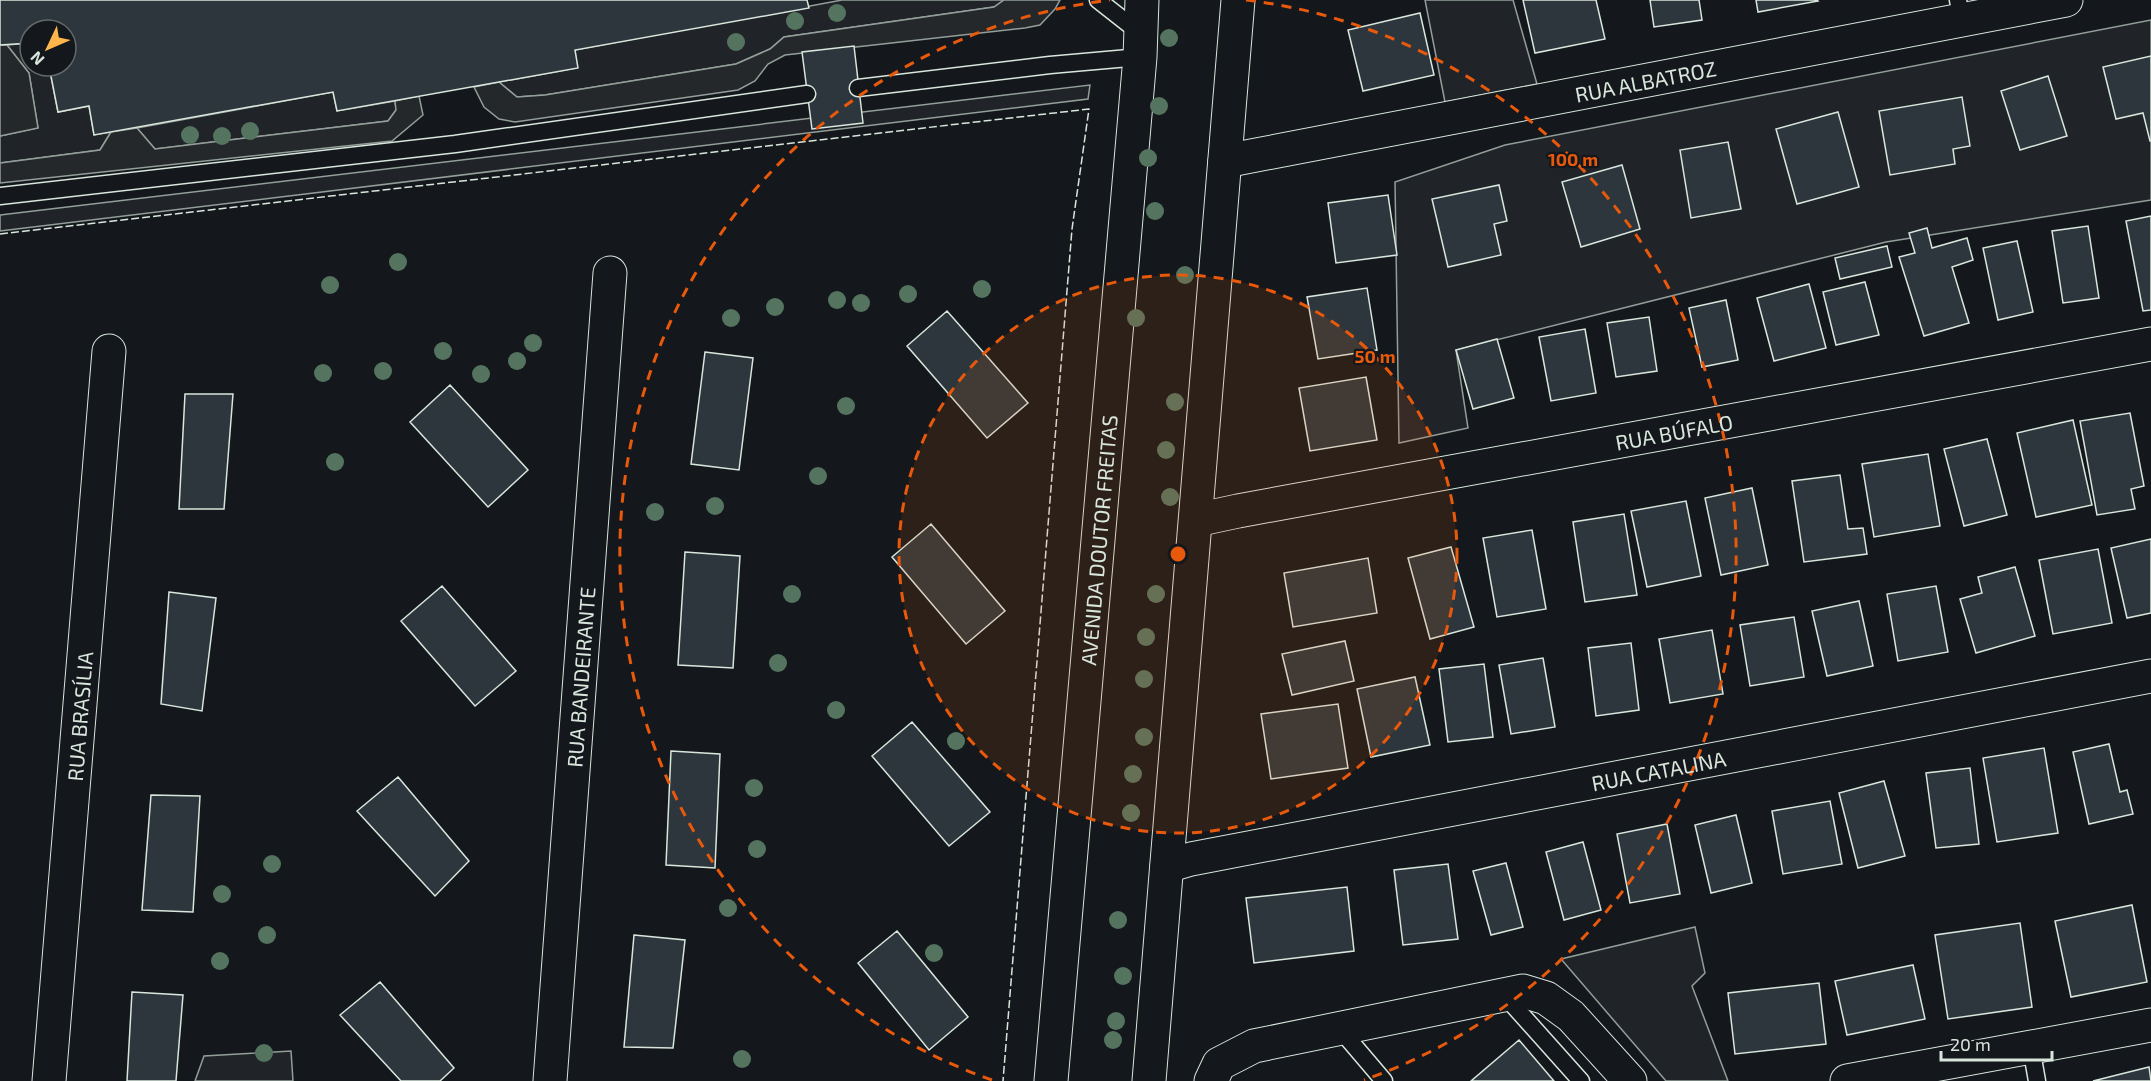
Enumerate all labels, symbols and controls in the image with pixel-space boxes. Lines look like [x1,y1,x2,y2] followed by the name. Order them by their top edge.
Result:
[18,18,78,78] north arrow
[26,48,48,70] text: N
[1573,55,1718,106] street label: RUA ALBATROZ
[1548,148,1598,170] text: 100 m
[1354,345,1396,367] text: 50 m
[1613,408,1735,454] street label: RUA BÚFALO
[1075,414,1121,666] street label: AVENIDA DOUTOR FREITAS
[1168,544,1188,564] centre of rings
[561,586,599,768] street label: RUA BANDEIRANTE
[61,650,97,782] street label: RUA BRASÍLIA
[1589,745,1728,795] street label: RUA CATALINA
[1941,1024,2052,1062] scale bar
[1950,1033,1991,1055] text: 20 m

